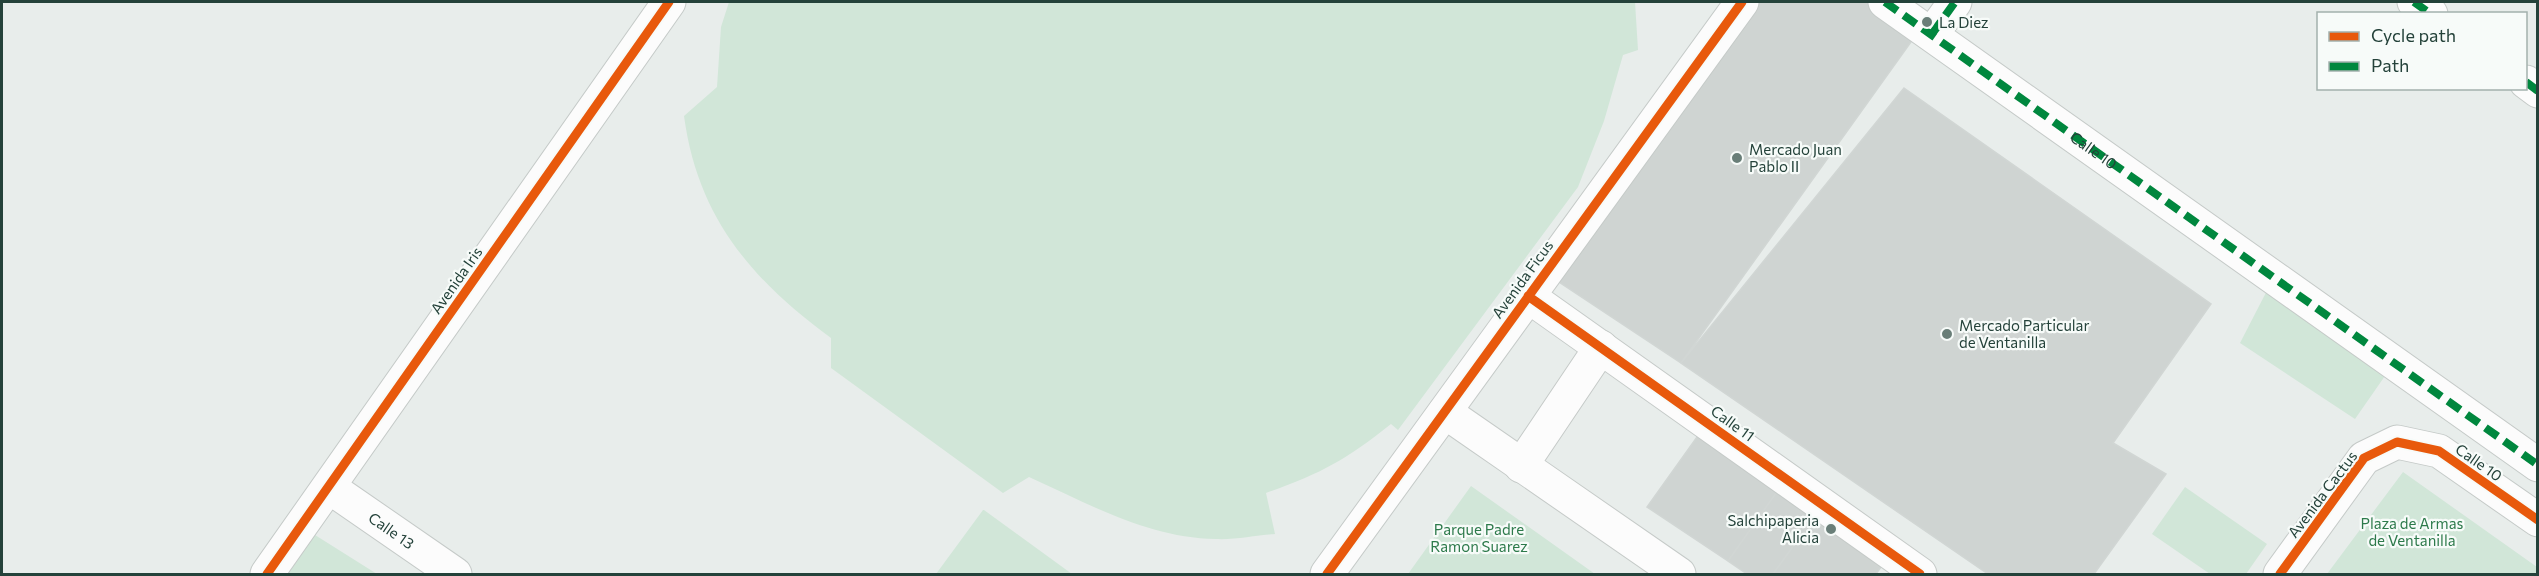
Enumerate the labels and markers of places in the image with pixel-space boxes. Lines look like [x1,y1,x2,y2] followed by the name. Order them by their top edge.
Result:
[1939,13,1989,31] place label: La Diez
[1920,15,1934,29] marker: La Diez
[1749,140,1842,175] place label: Mercado Juan Pablo II
[1730,151,1744,165] marker: Mercado Juan Pablo II
[1959,316,2089,351] place label: Mercado Particular de Ventanilla
[1940,327,1954,341] marker: Mercado Particular de Ventanilla
[1727,511,1819,546] place label: Salchipaperia Alicia
[1824,522,1838,536] marker: Salchipaperia Alicia

